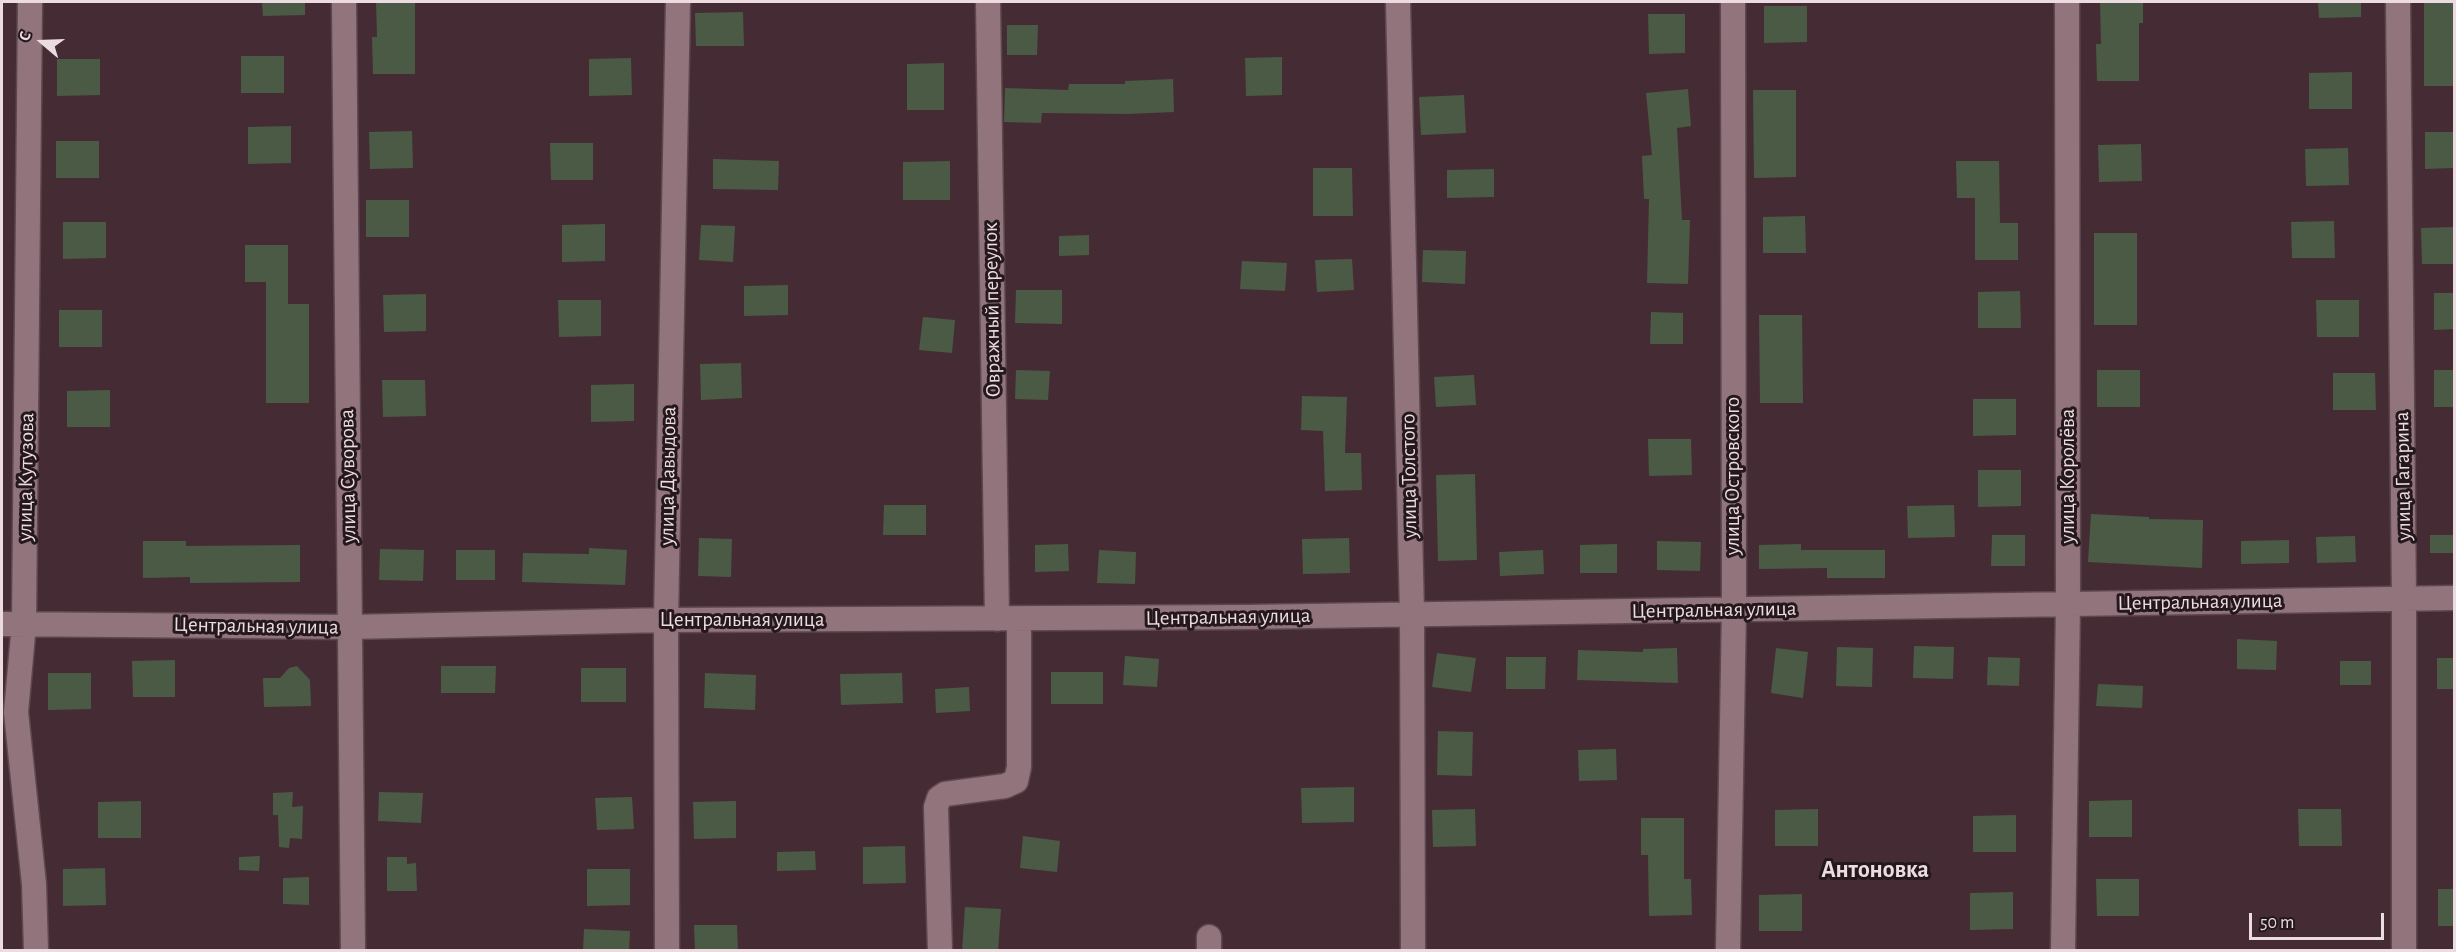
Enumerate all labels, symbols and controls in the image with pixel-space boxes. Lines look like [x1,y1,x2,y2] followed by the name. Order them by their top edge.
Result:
[12,12,72,72] north arrow
[16,29,34,43] text: С
[978,222,1006,398] street label: Овражный переулок
[1720,397,1746,555] street label: улица Островского
[654,406,682,546] street label: улица Давыдова
[334,409,362,543] street label: улица Суворова
[2055,409,2081,543] street label: улица Королёва
[2389,411,2417,541] street label: улица Гагарина
[12,413,40,541] street label: улица Кутузова
[1395,414,1423,538] street label: улица Толстого
[2117,588,2283,616] street label: Центральная улица
[1631,596,1797,624] street label: Центральная улица
[1145,603,1311,631] street label: Центральная улица
[659,607,825,633] street label: Центральная улица
[173,612,339,640] street label: Центральная улица
[1821,856,1929,884] district label: Антоновка
[2252,901,2387,939] scale bar
[2260,914,2294,932] text: 50 m

